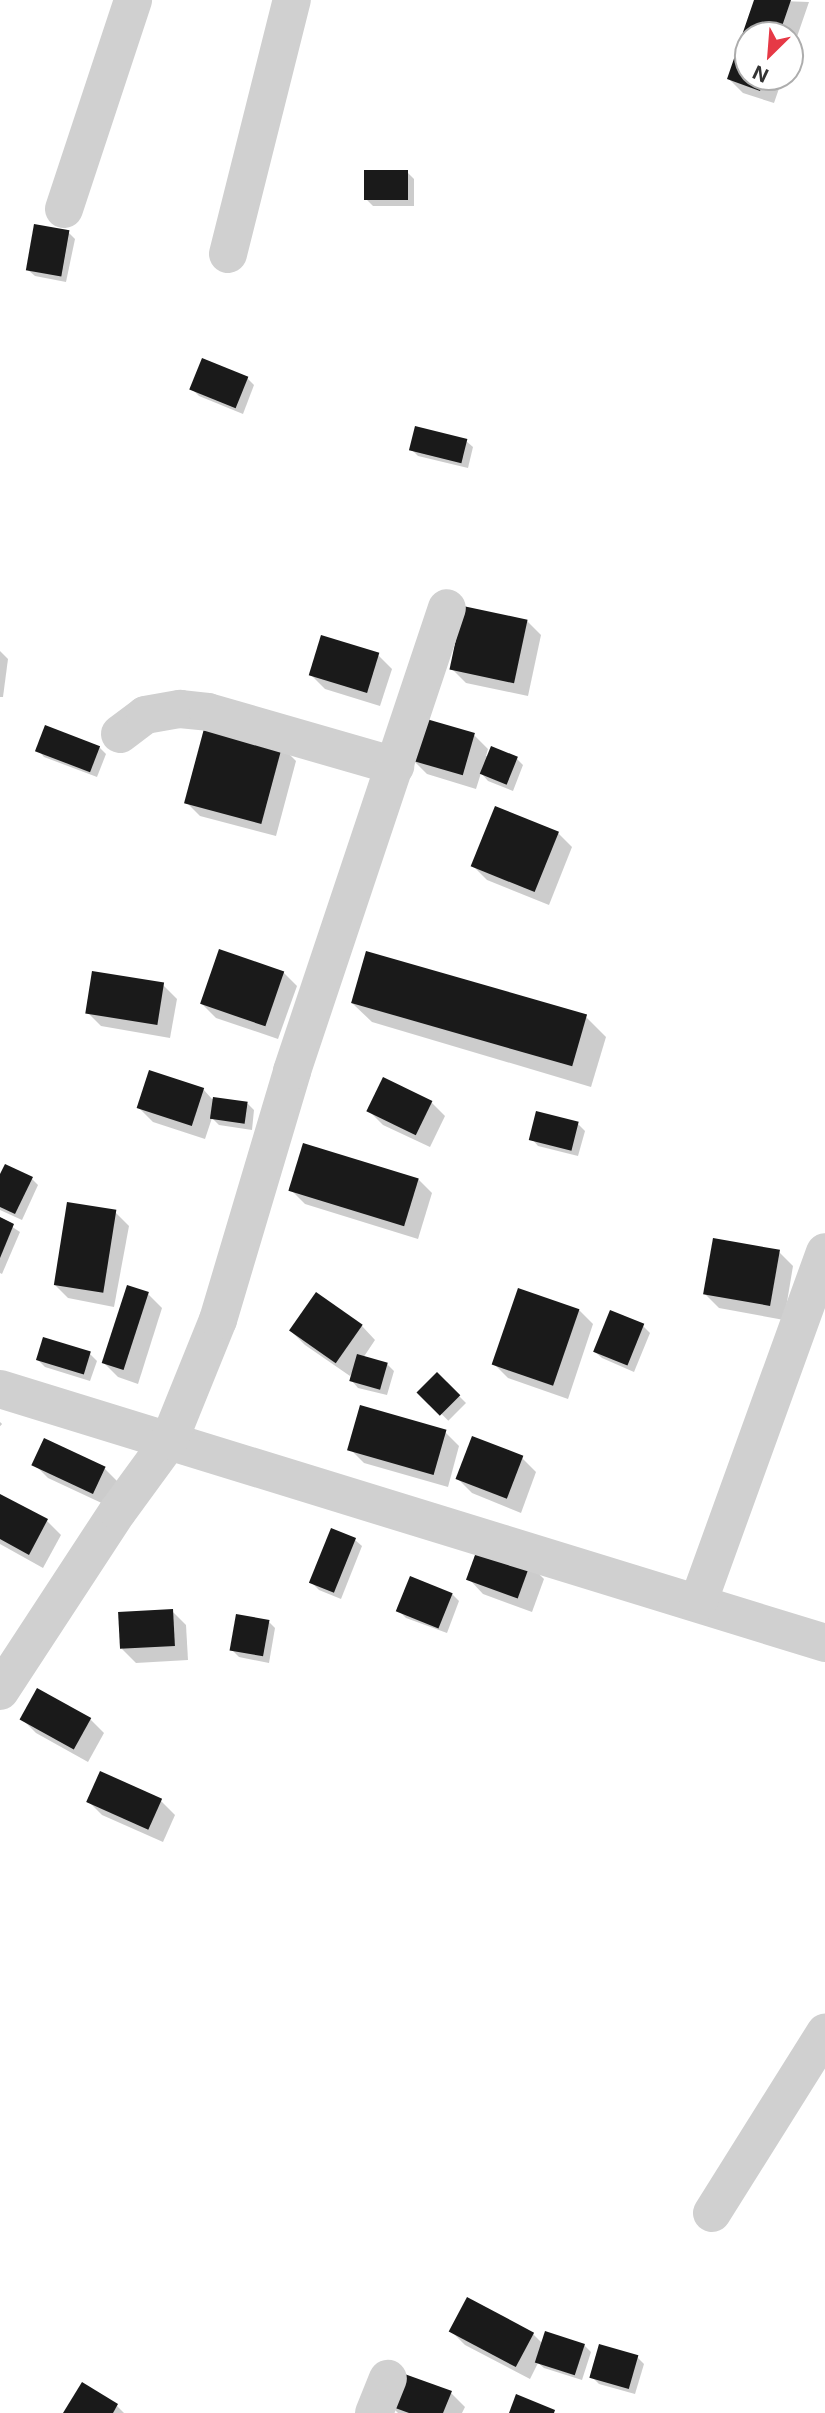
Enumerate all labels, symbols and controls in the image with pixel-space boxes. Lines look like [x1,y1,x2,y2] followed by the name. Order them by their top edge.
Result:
[734,21,804,91] north arrow
[749,60,772,87] text: N

